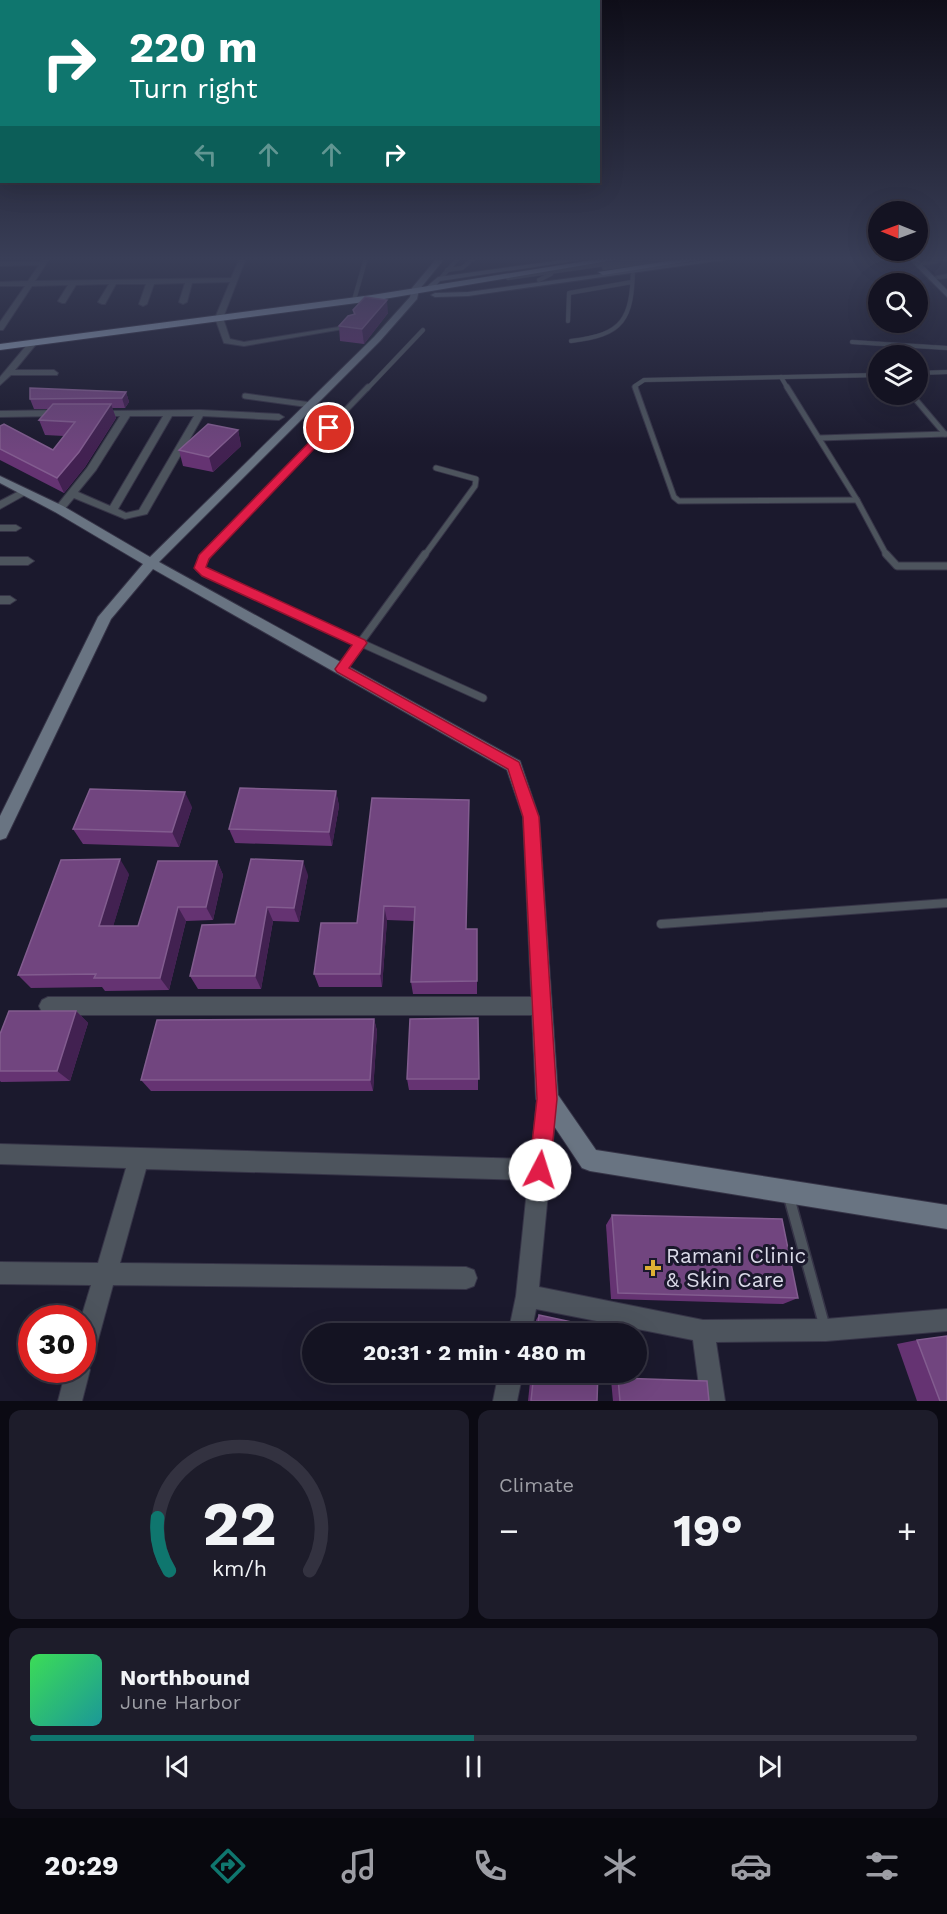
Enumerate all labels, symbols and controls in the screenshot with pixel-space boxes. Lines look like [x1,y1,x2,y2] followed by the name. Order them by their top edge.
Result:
[129,23,258,72] text: 220 m
[30,24,108,102] icon: right
[129,73,258,105] text: Turn right
[189,138,222,171] icon: left
[252,138,285,171] icon: ahead
[315,138,348,171] icon: ahead
[378,138,411,171] icon: right
[868,201,928,261] north arrow
[868,201,928,405] map controls
[868,273,928,333] button: search
[868,345,928,405] button: layers
[303,402,354,453] pin
[312,411,345,444] icon: arrive
[508,1138,572,1202] position arrow
[666,1243,806,1292] place label: Ramani Clinic & Skin Care
[644,1259,662,1277] marker: Ramani Clinic & Skin Care
[18,1305,96,1383] speed limit sign: 30
[363,1340,586,1365] text: 20:31 · 2 min · 480 m
[499,1473,574,1497] text: Climate
[202,1487,276,1560] text: 22
[673,1504,743,1557] text: 19°
[499,1511,519,1550] text: −
[897,1511,917,1550] text: +
[211,1557,267,1582] text: km/h
[120,1665,250,1690] text: Northbound
[120,1690,241,1714] text: June Harbor
[161,1750,194,1783] icon: previous
[457,1750,490,1783] icon: pause
[753,1750,786,1783] icon: next
[207,1845,249,1887] icon: directions
[338,1845,380,1887] icon: music
[469,1845,511,1887] icon: phone
[599,1845,641,1887] icon: climate
[730,1845,772,1887] icon: car
[861,1845,903,1887] icon: filters
[44,1850,119,1882] text: 20:29

